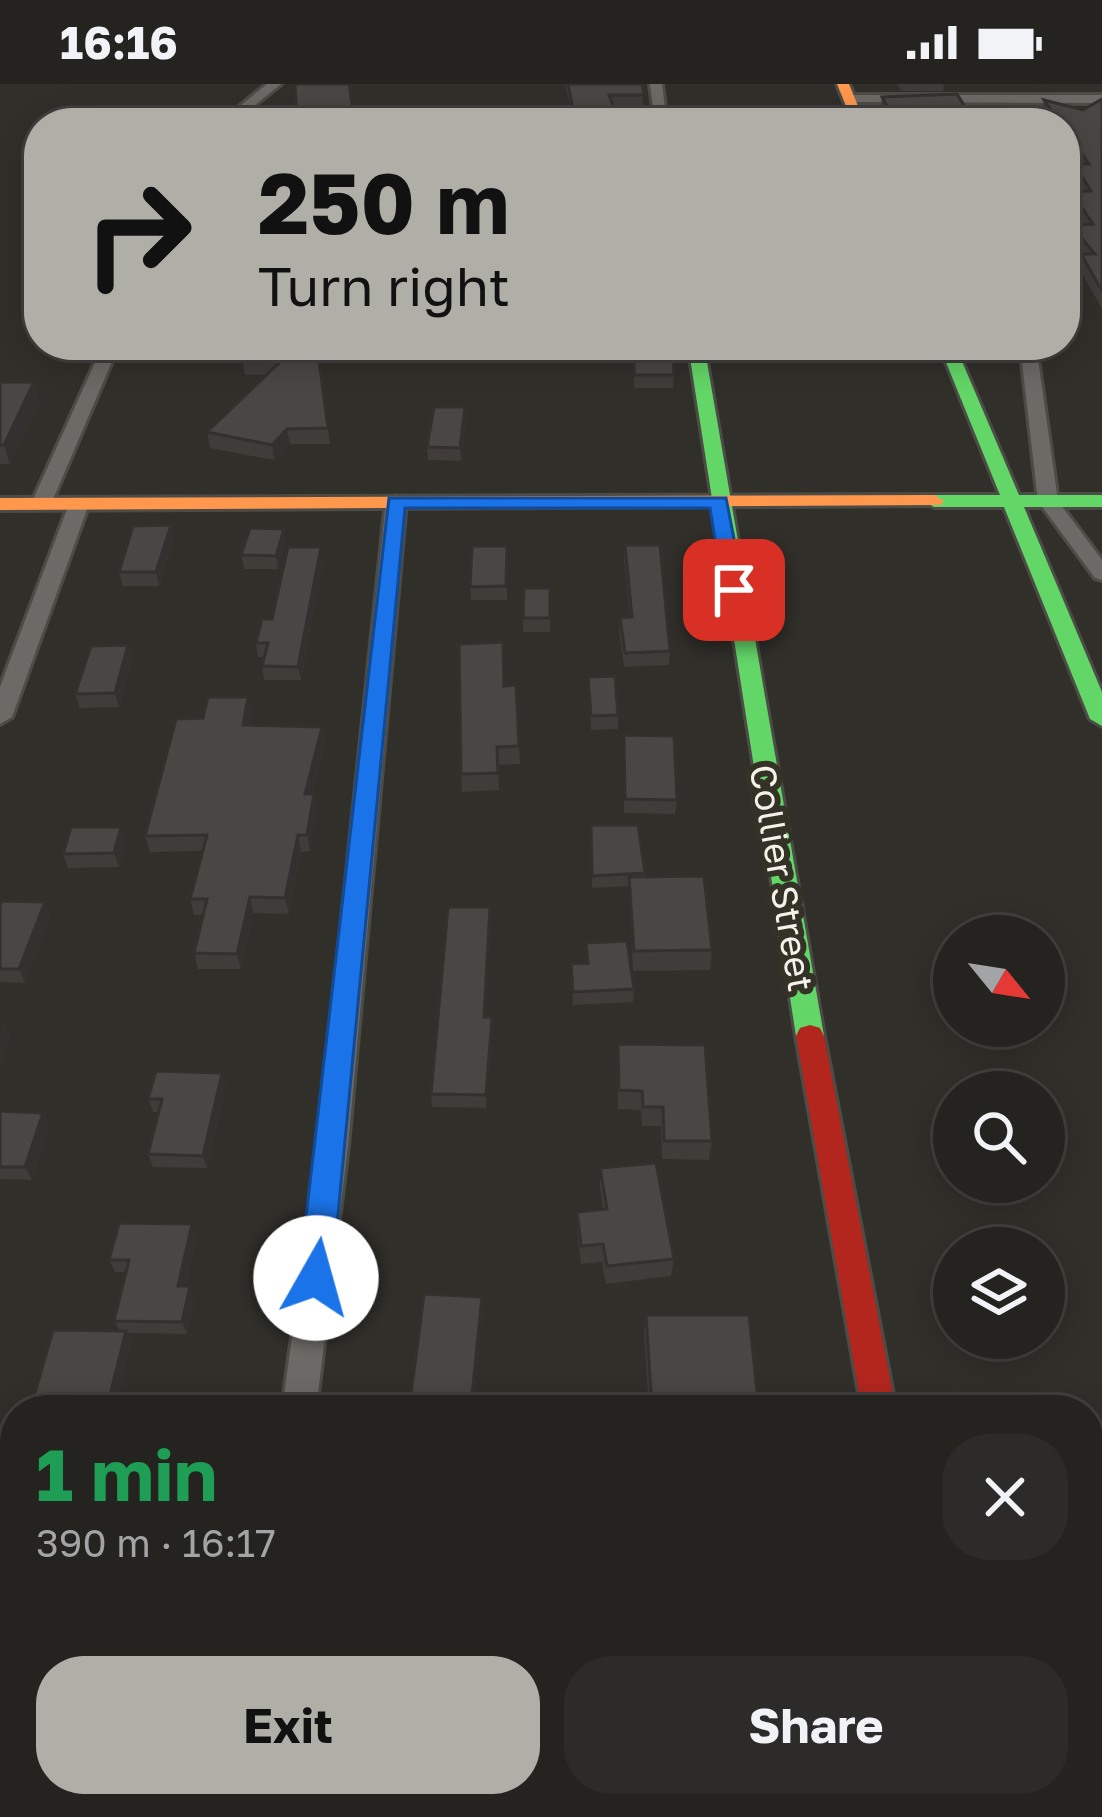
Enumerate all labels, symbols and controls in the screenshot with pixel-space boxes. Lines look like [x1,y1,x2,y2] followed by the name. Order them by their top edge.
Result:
[60,15,178,69] text: 16:16
[258,152,510,252] text: 250 m
[60,156,216,312] icon: right
[258,253,510,318] text: Turn right
[683,539,785,641] pin
[701,557,767,623] icon: arrive
[741,761,824,995] street label: Collier Street
[933,915,1065,1047] north arrow
[933,915,1065,1359] map controls
[933,1071,1065,1203] button: search
[253,1215,379,1341] position arrow
[933,1227,1065,1359] button: layers
[36,1430,217,1517] text: 1 min
[942,1434,1068,1560] button: close
[36,1519,276,1566] text: 390 m · 16:17
[36,1656,540,1794] button: Exit
[564,1656,1068,1794] button: Share

